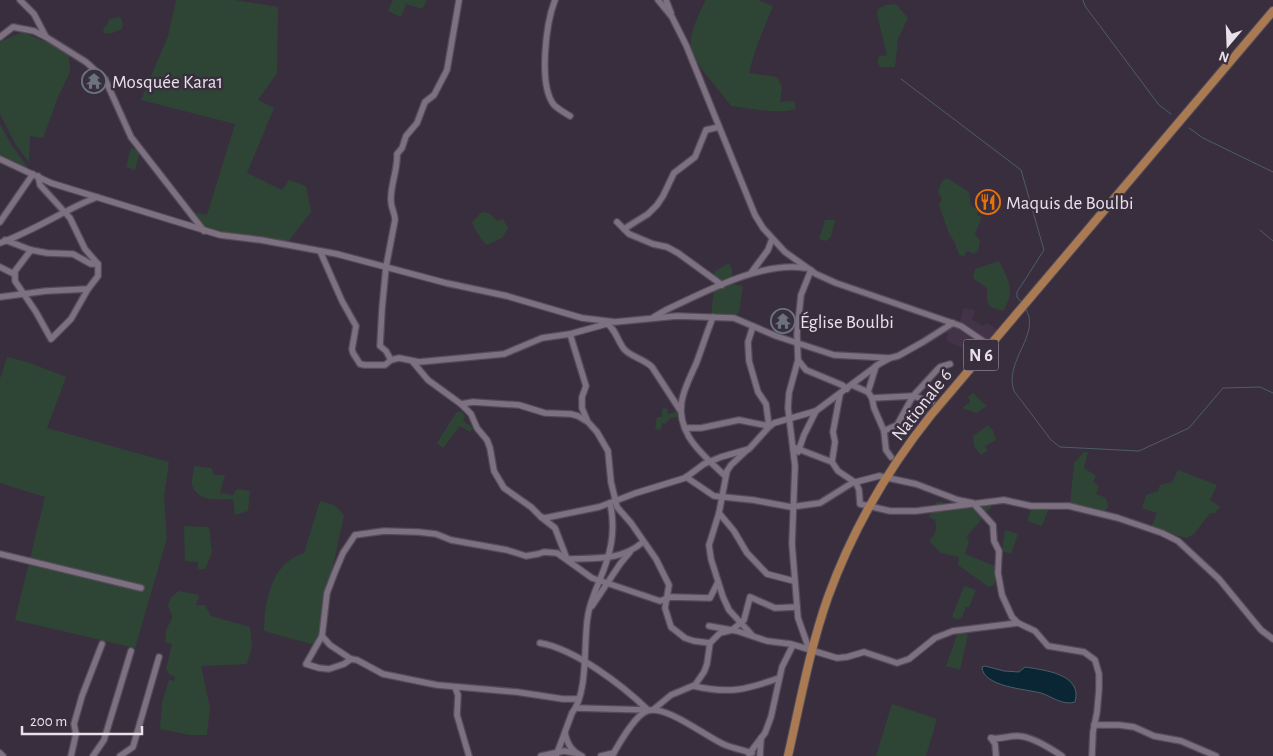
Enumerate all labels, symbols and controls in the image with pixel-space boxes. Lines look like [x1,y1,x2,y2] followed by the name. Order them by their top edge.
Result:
[1203,20,1253,70] north arrow
[1217,48,1231,65] text: N
[81,68,107,94] temple icon: Mosquée Kara1
[112,73,223,92] place label: Mosquée Kara1
[975,189,1001,215] restaurant icon: Maquis de Boulbi
[1006,194,1134,213] place label: Maquis de Boulbi
[770,308,796,334] temple icon: Église Boulbi
[800,311,894,332] place label: Église Boulbi
[964,340,998,370] road number: N 6
[888,365,956,444] street label: Nationale 6
[22,704,142,736] scale bar
[30,714,67,729] text: 200 m

